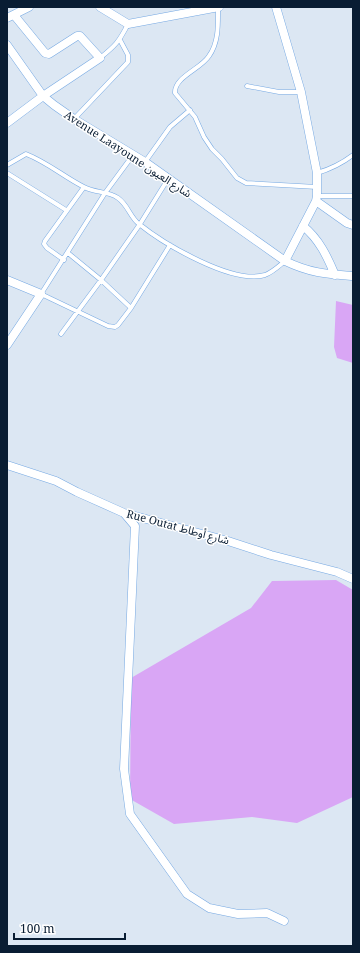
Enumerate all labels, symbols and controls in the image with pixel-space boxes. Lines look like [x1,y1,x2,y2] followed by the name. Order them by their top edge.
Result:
[61,107,195,201] street label: Avenue Laayoune شارع العيون
[125,506,232,549] street label: Rue Outat شارع أوطاط
[14,915,125,941] scale bar
[20,920,55,937] text: 100 m

